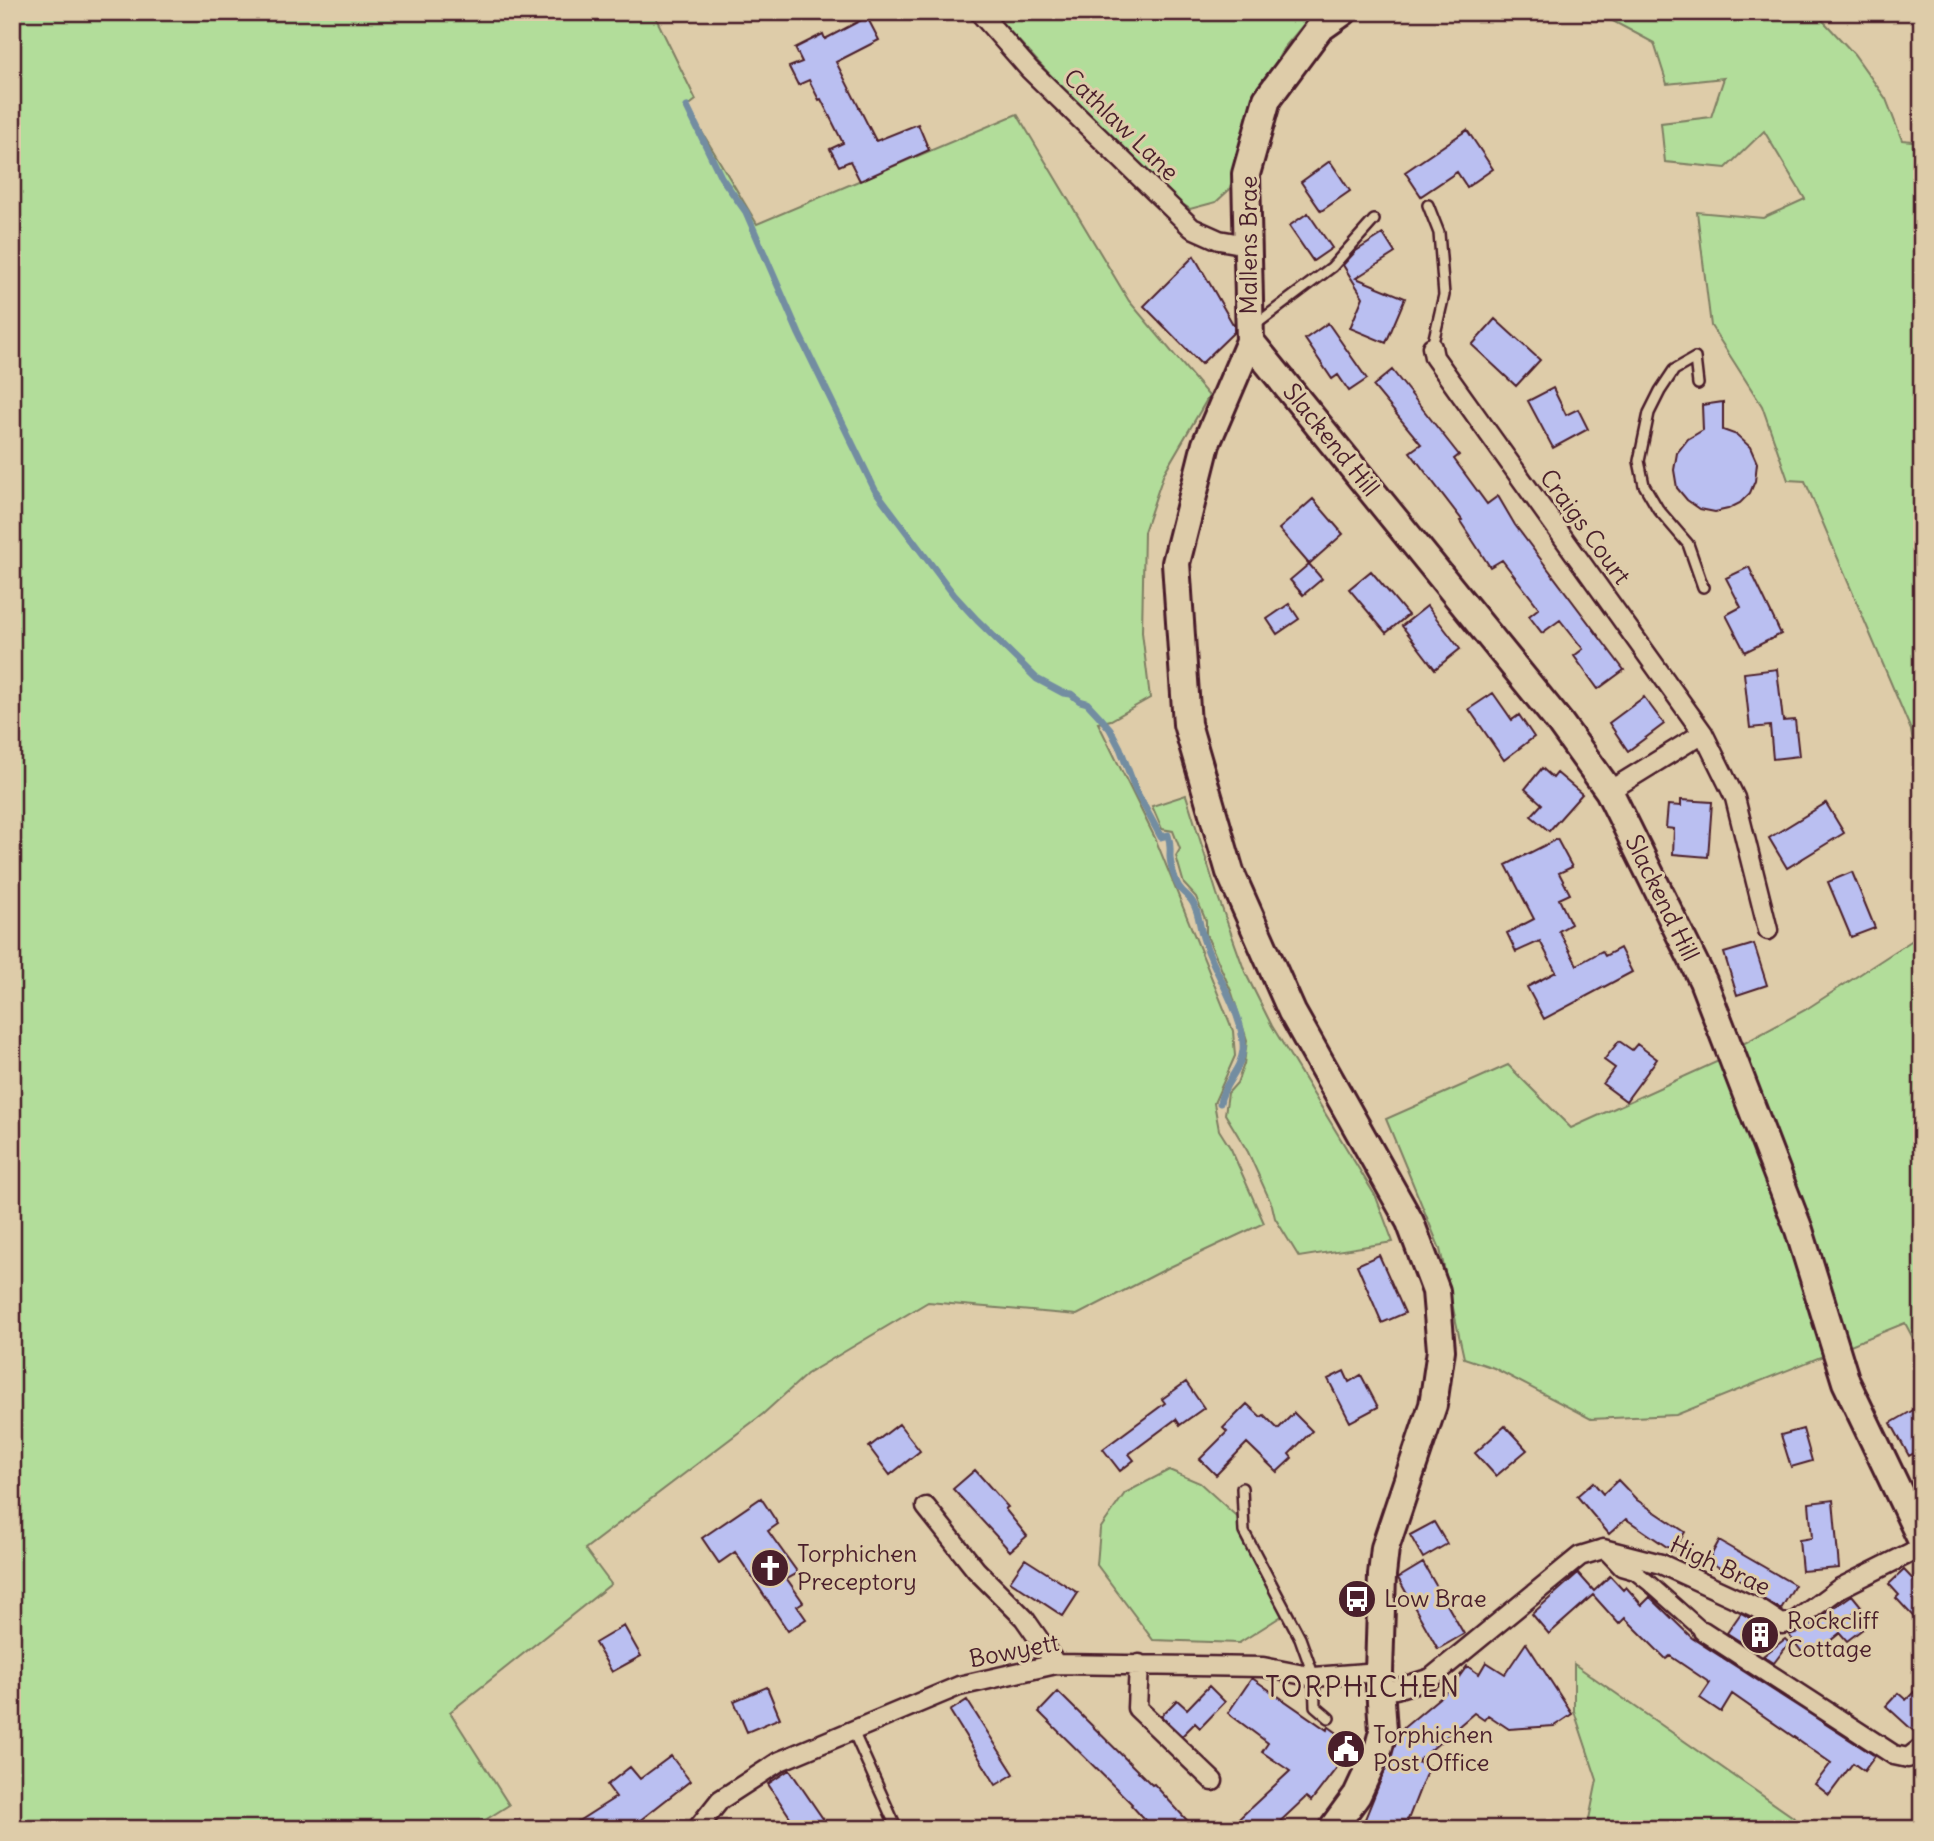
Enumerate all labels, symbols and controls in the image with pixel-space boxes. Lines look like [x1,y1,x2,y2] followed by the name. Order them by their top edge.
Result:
[1058,62,1185,187] street label: Cathlaw Lane
[1233,176,1263,314] street label: Mallens Brae
[1277,377,1386,502] street label: Slackend Hill
[1534,463,1638,590] street label: Craigs Court
[1619,830,1706,966] street label: Slackend Hill
[1665,1529,1775,1601] street label: High Brae
[797,1538,917,1596] place label: Torphichen Preceptory
[749,1547,791,1589] church icon: Torphichen Preceptory
[1336,1578,1378,1620] bus stop icon: Low Brae
[1384,1583,1487,1613] place label: Low Brae
[1787,1605,1880,1663] place label: Rockcliff Cottage
[1739,1614,1781,1656] building icon: Rockcliff Cottage
[966,1627,1061,1673] street label: Bowyett
[1265,1669,1461,1705] district label: TORPHICHEN
[1373,1719,1493,1777] place label: Torphichen Post Office
[1325,1728,1367,1770] public building icon: Torphichen Post Office

